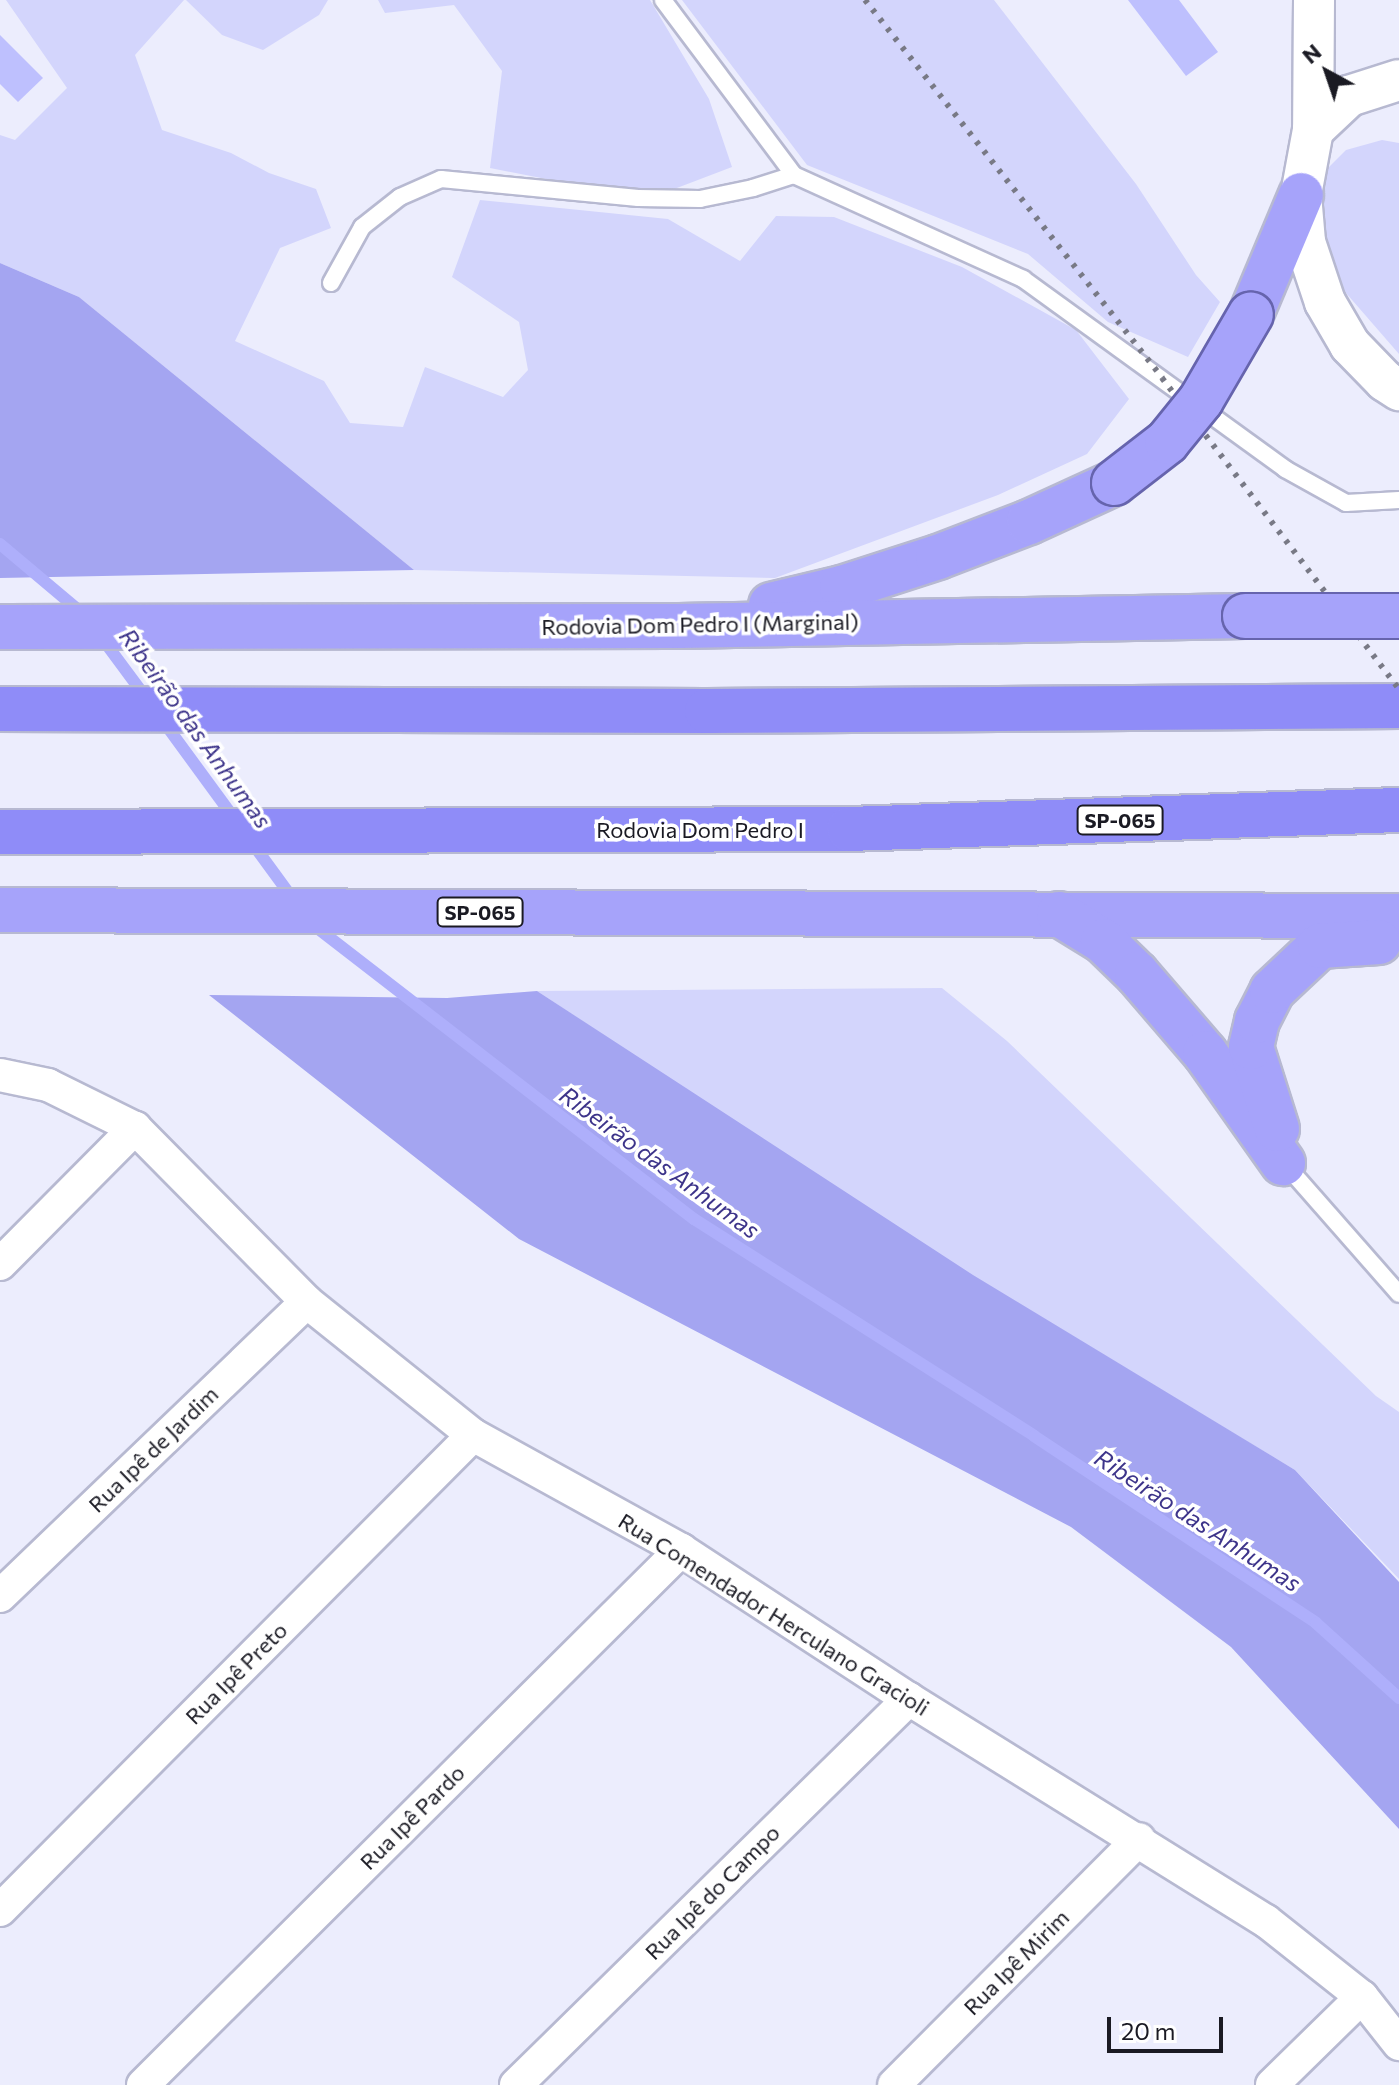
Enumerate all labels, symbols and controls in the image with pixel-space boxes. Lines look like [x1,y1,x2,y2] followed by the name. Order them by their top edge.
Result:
[1287,32,1367,112] north arrow
[1296,38,1326,69] text: N
[541,608,859,640] street label: Rodovia Dom Pedro I (Marginal)
[114,623,278,833] water label: Ribeirão das Anhumas
[1076,804,1164,836] road number: SP-065
[596,817,804,843] street label: Rodovia Dom Pedro I
[436,896,524,928] road number: SP-065
[555,1080,765,1244] water label: Ribeirão das Anhumas
[83,1380,223,1518] street label: Rua Ipê de Jardim
[1090,1443,1306,1597] water label: Ribeirão das Anhumas
[614,1507,934,1721] street label: Rua Comendador Herculano Gracioli
[180,1617,292,1729] street label: Rua Ipê Preto
[354,1759,470,1875] street label: Rua Ipê Pardo
[639,1819,785,1965] street label: Rua Ipê do Campo
[958,1904,1074,2020] street label: Rua Ipê Mirim
[1111,2001,1227,2051] scale bar
[1121,2016,1175,2045] text: 20 m

